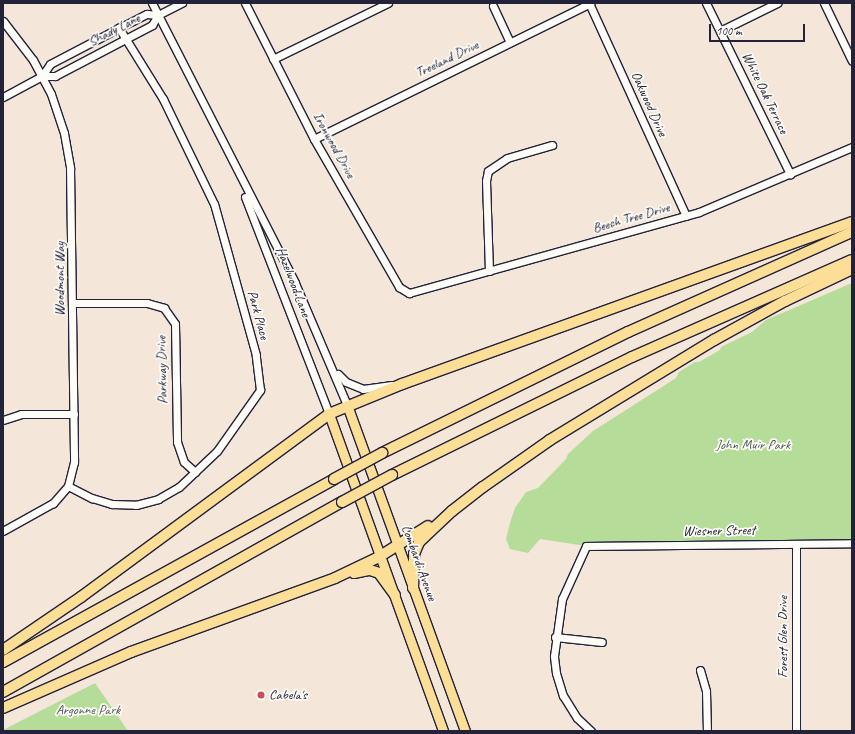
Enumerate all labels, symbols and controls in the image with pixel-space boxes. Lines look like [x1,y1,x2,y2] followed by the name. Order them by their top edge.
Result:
[85,10,143,50] street label: Shady Lane
[711,16,807,42] scale bar
[716,23,742,39] text: 100 m
[413,37,481,81] street label: Treeland Drive
[738,49,792,137] street label: White Oak Terrace
[627,69,671,139] street label: Oakwood Drive
[309,109,359,181] street label: Ironwood Drive
[591,199,671,237] street label: Beech Tree Drive
[52,242,68,316] street label: Woodmont Way
[272,244,314,320] street label: Hazelwood Lane
[243,289,273,341] street label: Park Place
[153,336,171,404] street label: Parkway Drive
[716,437,790,453] park label: John Muir Park
[683,522,755,540] street label: Wiesner Street
[398,523,440,603] street label: Lombardi Avenue
[775,596,791,678] street label: Forest Glen Drive
[269,687,307,703] place label: Cabela's
[256,690,266,700] marker: Cabela's
[56,702,120,718] park label: Argonne Park

